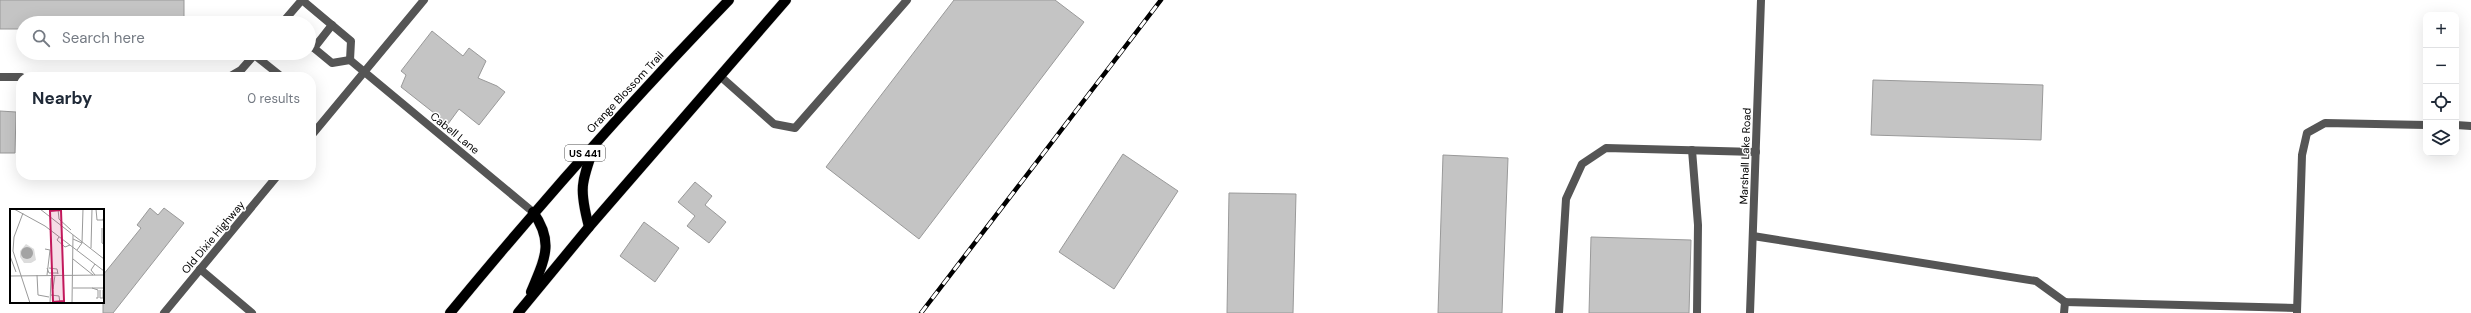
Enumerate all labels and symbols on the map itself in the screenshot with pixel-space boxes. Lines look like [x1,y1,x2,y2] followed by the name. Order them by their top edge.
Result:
[584,48,666,136] street label: Orange Blossom Trail
[1736,107,1754,205] street label: Marshall Lake Road
[428,109,482,157] street label: Cabell Lane
[565,145,605,161] road number: US 441
[178,198,248,276] street label: Old Dixie Highway
[10,209,104,303] inset map

